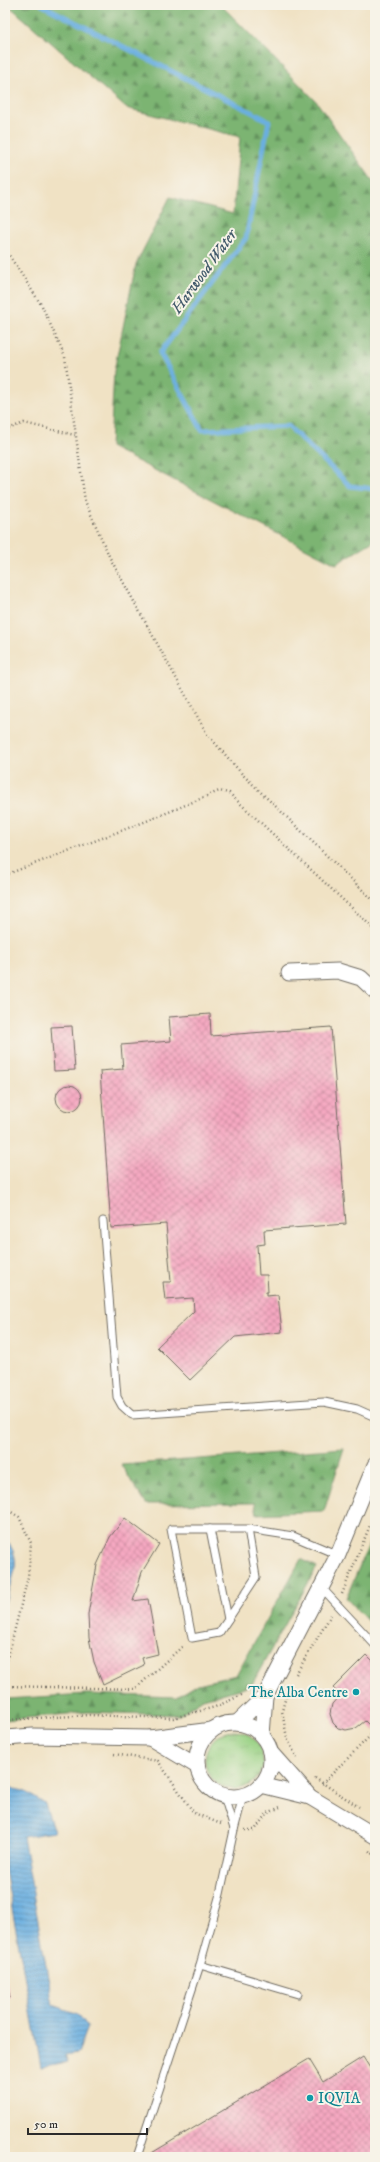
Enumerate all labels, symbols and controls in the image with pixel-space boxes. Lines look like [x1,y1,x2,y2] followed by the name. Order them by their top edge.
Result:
[166,225,242,318] water label: Harwood Water
[248,1683,348,1702] place label: The Alba Centre
[351,1687,361,1697] marker: The Alba Centre
[318,2089,361,2108] place label: IQVIA
[305,2093,315,2103] marker: IQVIA
[28,2110,147,2136] scale bar
[34,2117,58,2132] text: 50 m

